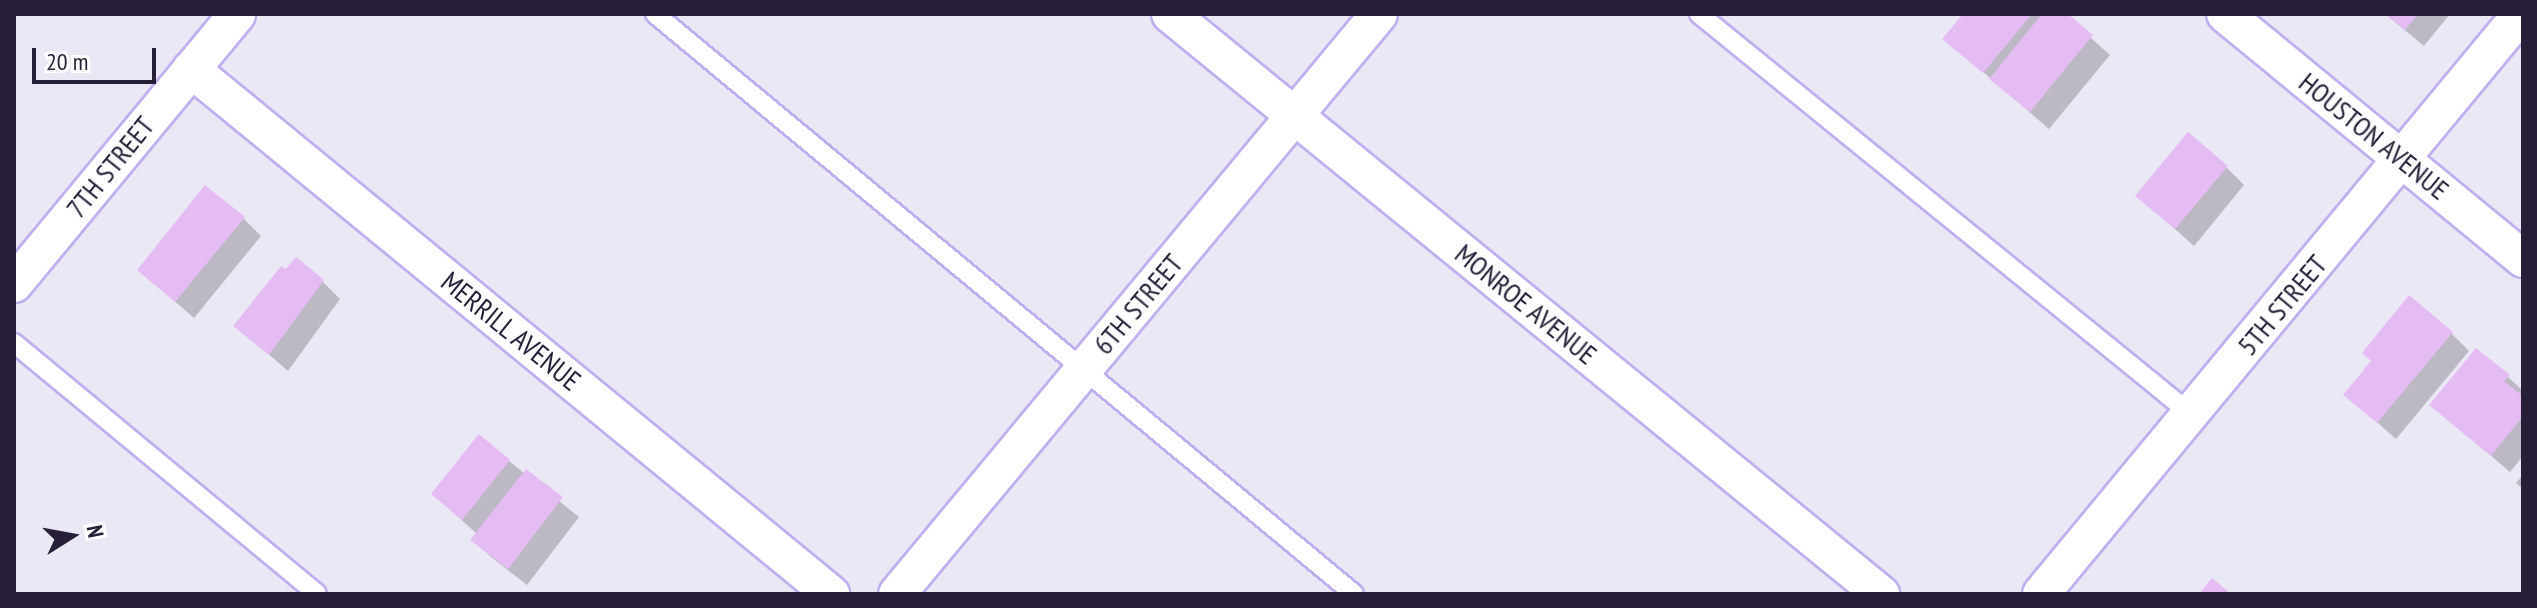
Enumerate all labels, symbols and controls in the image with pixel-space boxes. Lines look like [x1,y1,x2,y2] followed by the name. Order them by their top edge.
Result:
[36,32,160,82] scale bar
[46,46,88,77] text: 20 m
[2292,65,2456,207] street label: HOUSTON AVENUE
[59,110,161,224] street label: 7TH STREET
[1448,236,1604,372] street label: MONROE AVENUE
[1086,247,1190,361] street label: 6TH STREET
[2230,248,2334,362] street label: 5TH STREET
[434,264,588,398] street label: MERRILL AVENUE
[32,496,112,576] north arrow
[81,523,110,540] text: N

